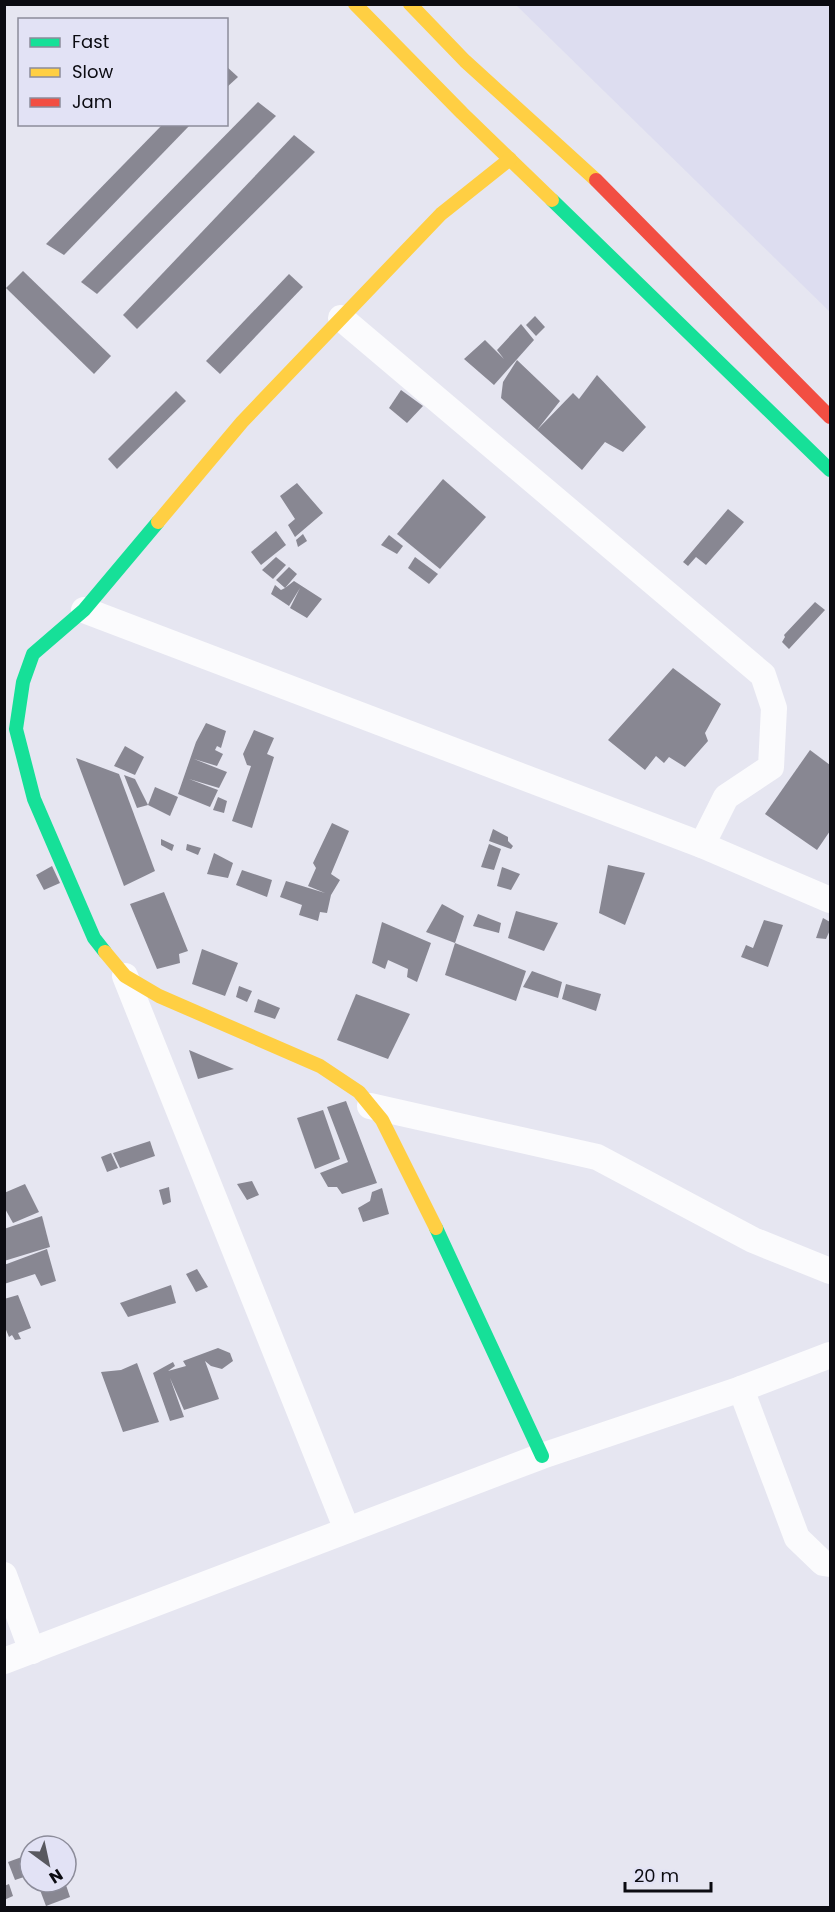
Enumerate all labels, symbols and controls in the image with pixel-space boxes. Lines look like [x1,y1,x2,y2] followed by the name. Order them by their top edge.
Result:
[18,18,228,126] legend
[72,29,109,54] text: Fast
[72,59,114,84] text: Slow
[72,89,112,114] text: Jam
[18,1834,78,1894] north arrow
[625,1855,710,1893] scale bar
[45,1863,67,1889] text: N
[634,1863,679,1888] text: 20 m

